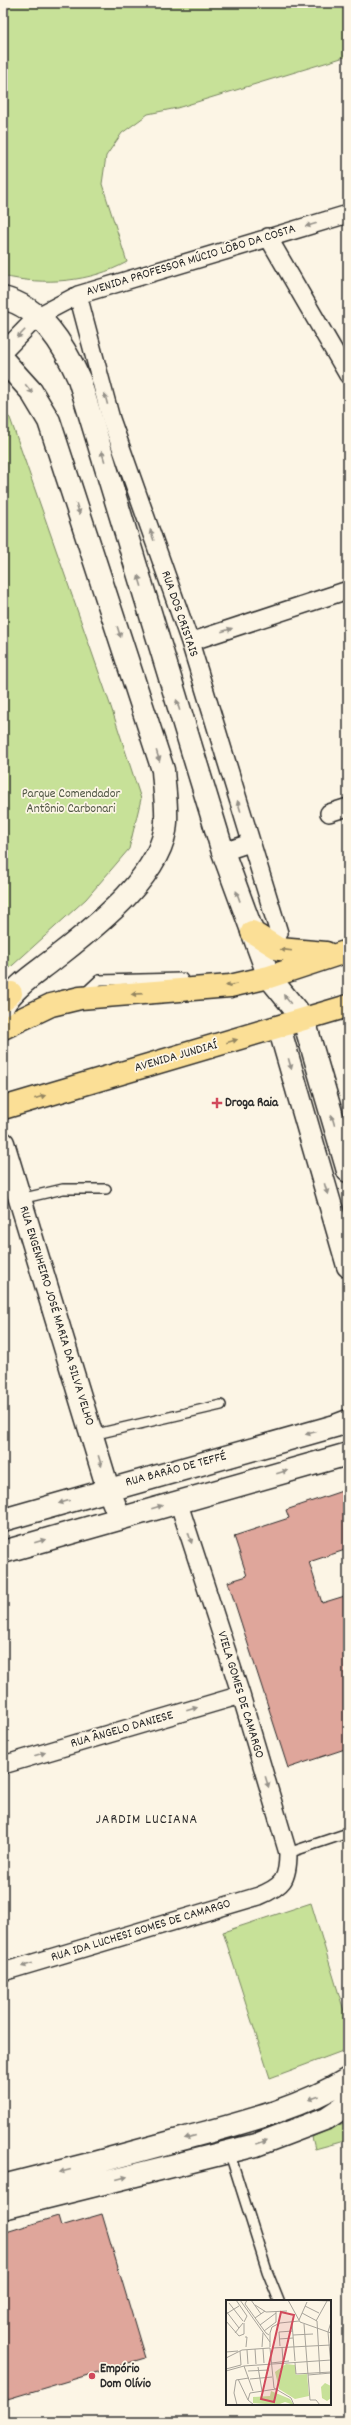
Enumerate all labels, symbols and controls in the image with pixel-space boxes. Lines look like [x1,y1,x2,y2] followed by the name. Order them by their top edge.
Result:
[84,220,298,302] street label: AVENIDA PROFESSOR MÚCIO LÔBO DA COSTA
[304,222,316,228] one-way arrow
[16,329,26,339] one-way arrow
[25,384,33,395] one-way arrow
[103,393,109,405] one-way arrow
[100,450,106,462] one-way arrow
[75,503,81,515] one-way arrow
[149,529,155,541] one-way arrow
[155,568,203,660] street label: RUA DOS CRISTAIS
[137,574,143,586] one-way arrow
[116,626,122,638] one-way arrow
[221,627,233,633] one-way arrow
[175,699,181,711] one-way arrow
[155,750,161,762] one-way arrow
[22,785,121,819] park label: Parque Comendador Antônio Carbonari
[236,800,242,812] one-way arrow
[235,889,241,901] one-way arrow
[280,947,292,953] one-way arrow
[225,983,237,989] one-way arrow
[131,990,143,997] one-way arrow
[282,993,291,1004] one-way arrow
[132,1036,220,1078] street label: AVENIDA JUNDIAÍ
[227,1038,239,1044] one-way arrow
[287,1059,293,1071] one-way arrow
[35,1094,47,1100] one-way arrow
[225,1094,279,1113] place label: Droga Raia
[212,1098,222,1108] marker: Droga Raia
[330,1114,336,1126] one-way arrow
[323,1183,329,1195] one-way arrow
[13,1204,99,1428] street label: RUA ENGENHEIRO JOSÉ MARIA DA SILVA VELHO
[305,1430,317,1436] one-way arrow
[123,1447,229,1493] street label: RUA BARÃO DE TEFFÉ
[97,1456,103,1468] one-way arrow
[276,1469,288,1475] one-way arrow
[58,1499,70,1505] one-way arrow
[151,1504,163,1510] one-way arrow
[187,1533,193,1545] one-way arrow
[35,1538,47,1544] one-way arrow
[212,1629,268,1761] street label: VIELA GOMES DE CAMARGO
[69,1706,176,1754] street label: RUA ÂNGELO DANIESE
[186,1706,198,1712] one-way arrow
[35,1751,47,1757] one-way arrow
[264,1777,270,1789] one-way arrow
[96,1810,198,1830] district label: JARDIM LUCIANA
[49,1895,233,1967] street label: RUA IDA LUCHESI GOMES DE CAMARGO
[20,1962,32,1968] one-way arrow
[308,2095,320,2101] one-way arrow
[184,2134,196,2140] one-way arrow
[256,2139,268,2145] one-way arrow
[58,2168,70,2174] one-way arrow
[116,2175,128,2181] one-way arrow
[226,2300,331,2405] inset map
[100,2360,151,2394] place label: Empório Dom Olívio
[87,2371,97,2381] marker: Empório Dom Olívio

